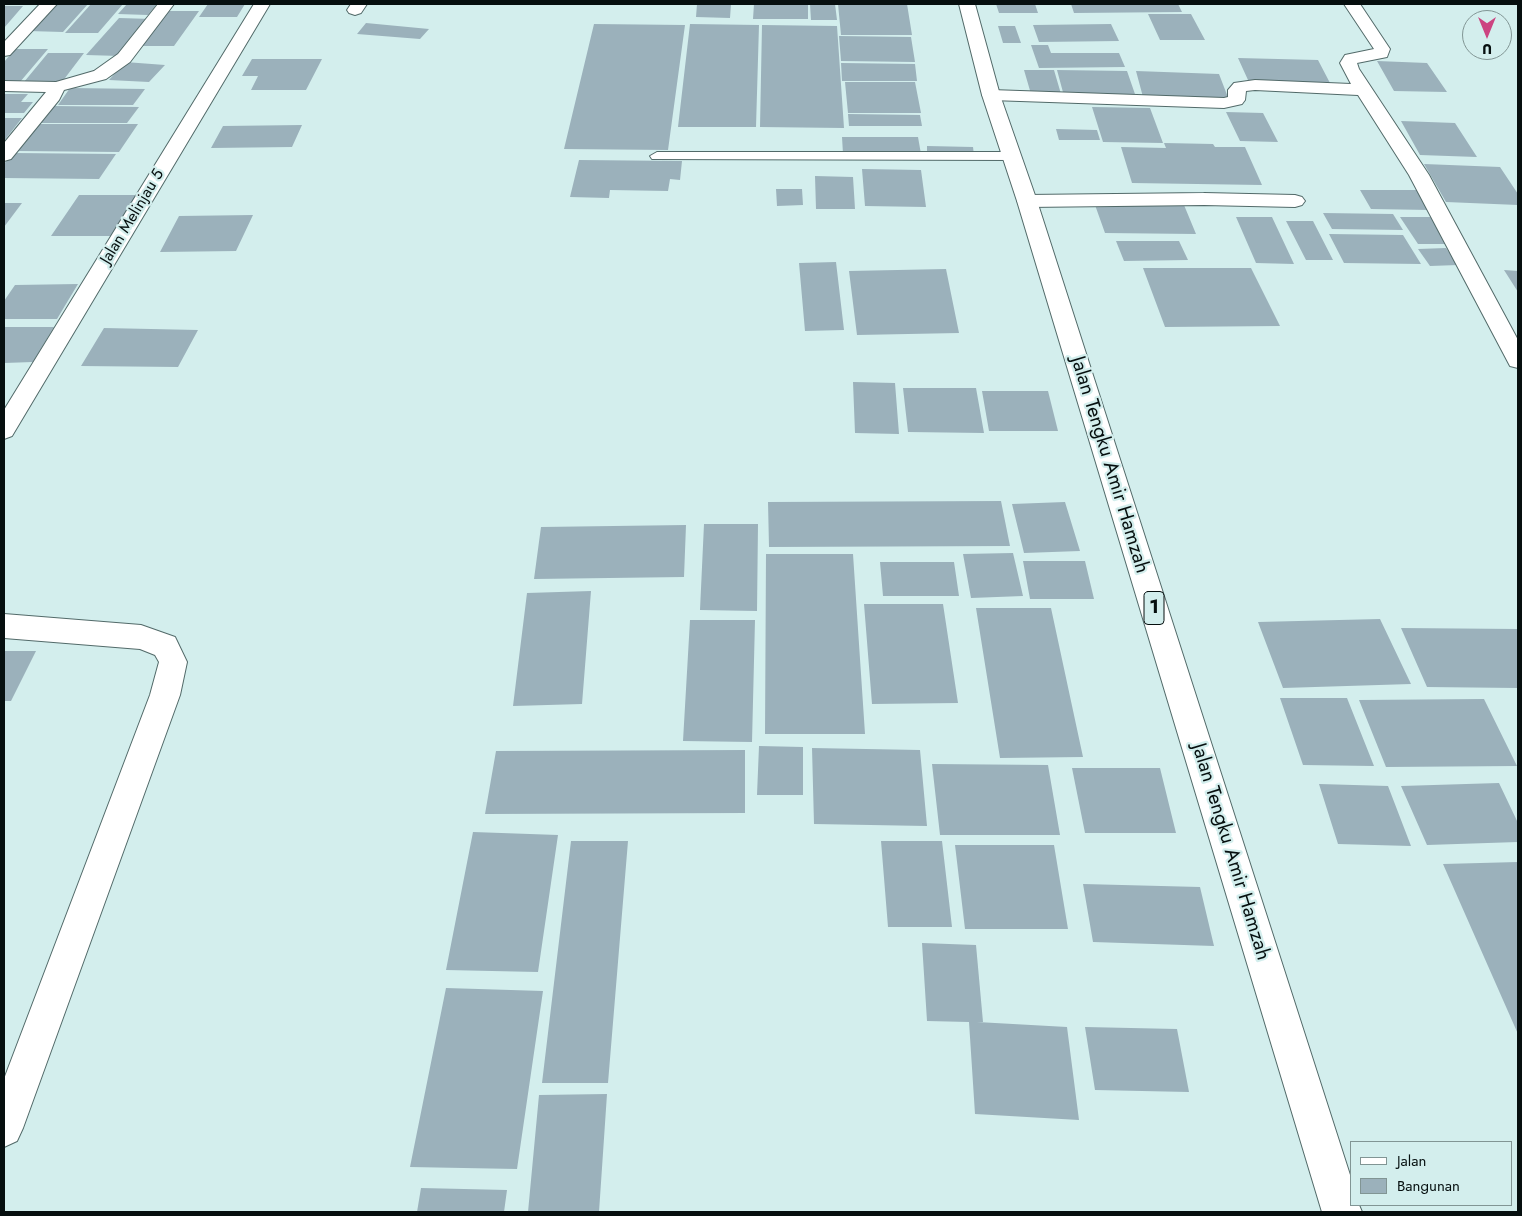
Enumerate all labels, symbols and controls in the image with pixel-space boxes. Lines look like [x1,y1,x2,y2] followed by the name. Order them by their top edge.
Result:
[1462,10,1512,60] north arrow
[1482,39,1492,59] text: U
[97,166,169,268] street label: Jalan Melinjau 5
[1065,354,1153,576] street label: Jalan Tengku Amir Hamzah
[1144,592,1164,624] road number: 1
[1186,741,1274,963] street label: Jalan Tengku Amir Hamzah
[1350,1141,1512,1206] legend
[1397,1150,1426,1172] text: Jalan
[1397,1175,1460,1197] text: Bangunan

